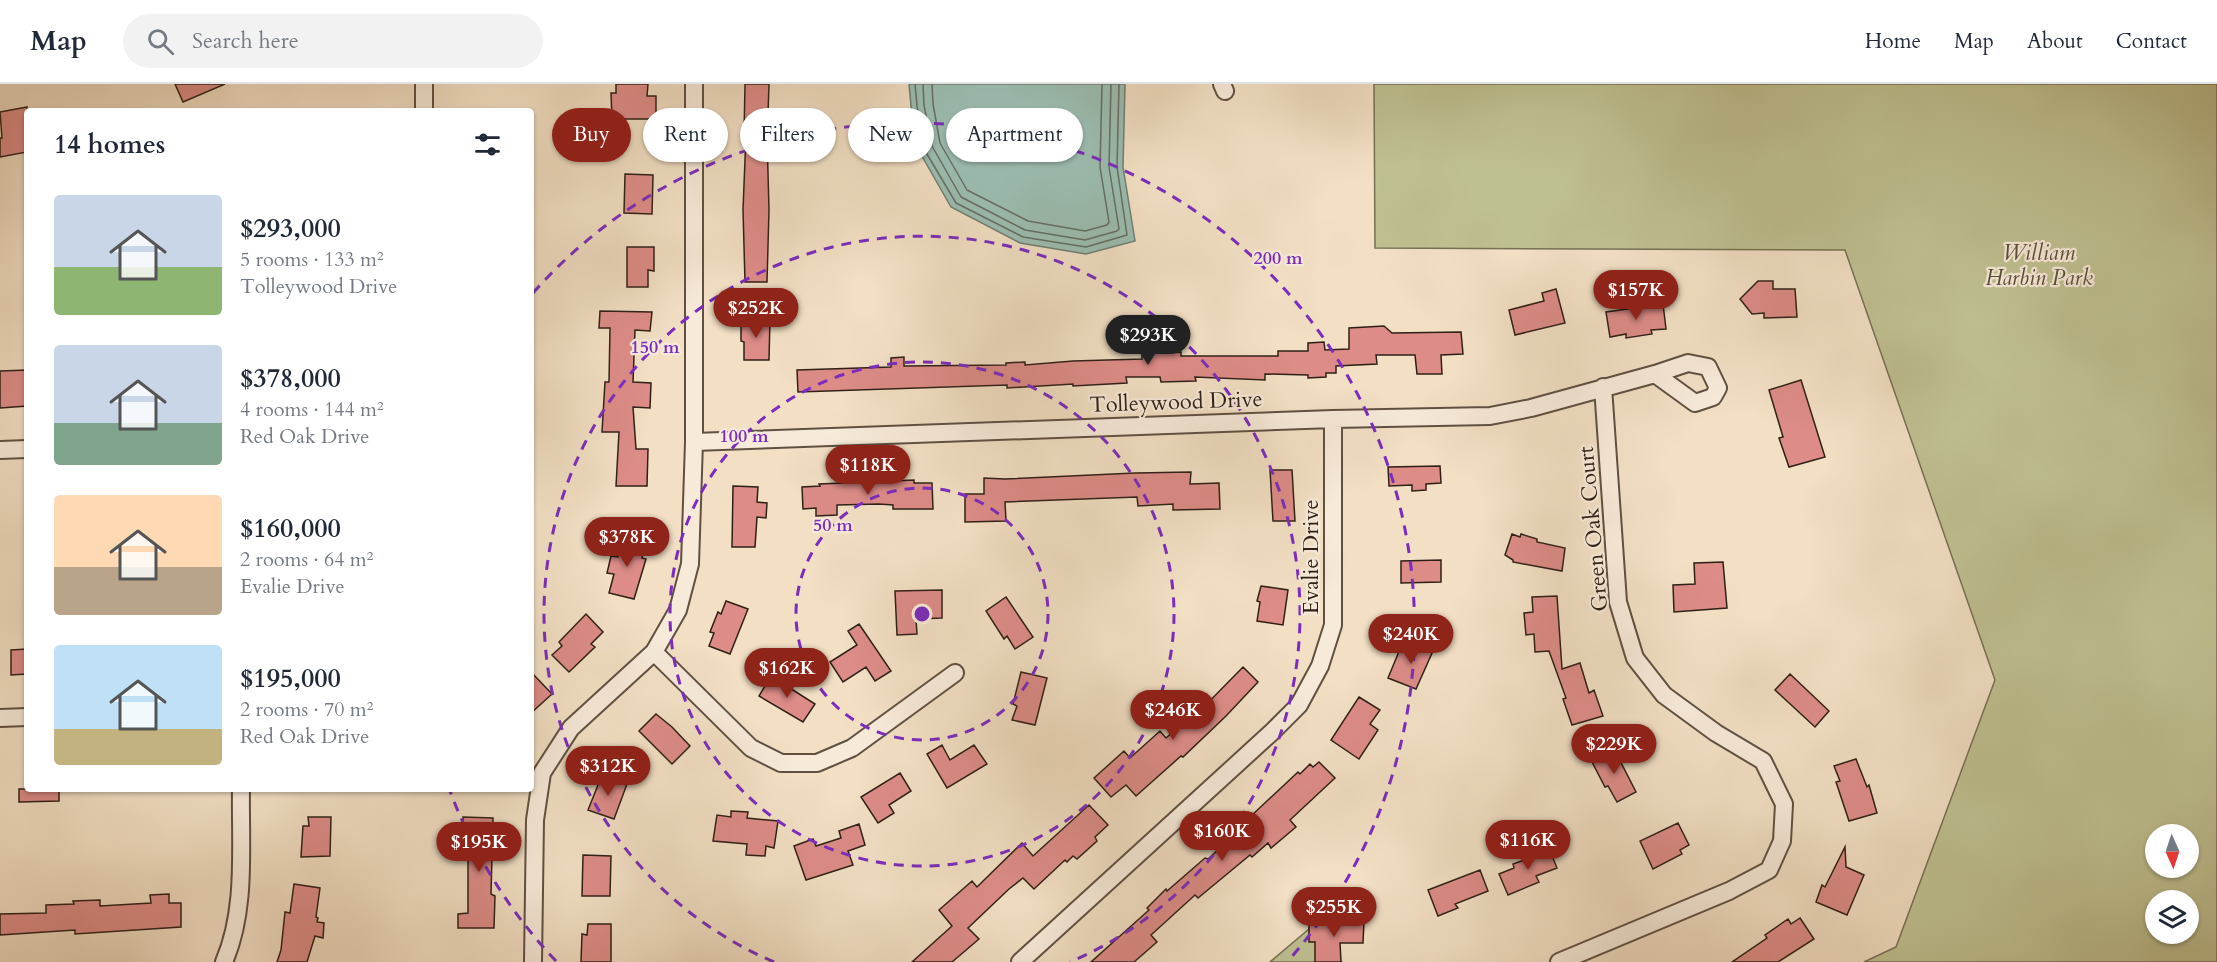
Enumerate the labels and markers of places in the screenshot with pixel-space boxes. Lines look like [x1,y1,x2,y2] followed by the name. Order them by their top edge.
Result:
[1594,270,1678,321] pin: $157K
[714,288,798,339] pin: $252K
[1106,315,1190,366] pin: $293K
[826,445,910,496] pin: $118K
[585,517,669,568] pin: $378K
[912,604,932,624] centre of rings
[1369,614,1453,665] pin: $240K
[745,648,829,699] pin: $162K
[1131,690,1215,741] pin: $246K
[1572,724,1656,775] pin: $229K
[566,746,650,797] pin: $312K
[1180,811,1264,862] pin: $160K
[1486,820,1570,871] pin: $116K
[437,822,521,873] pin: $195K
[1292,887,1376,938] pin: $255K

